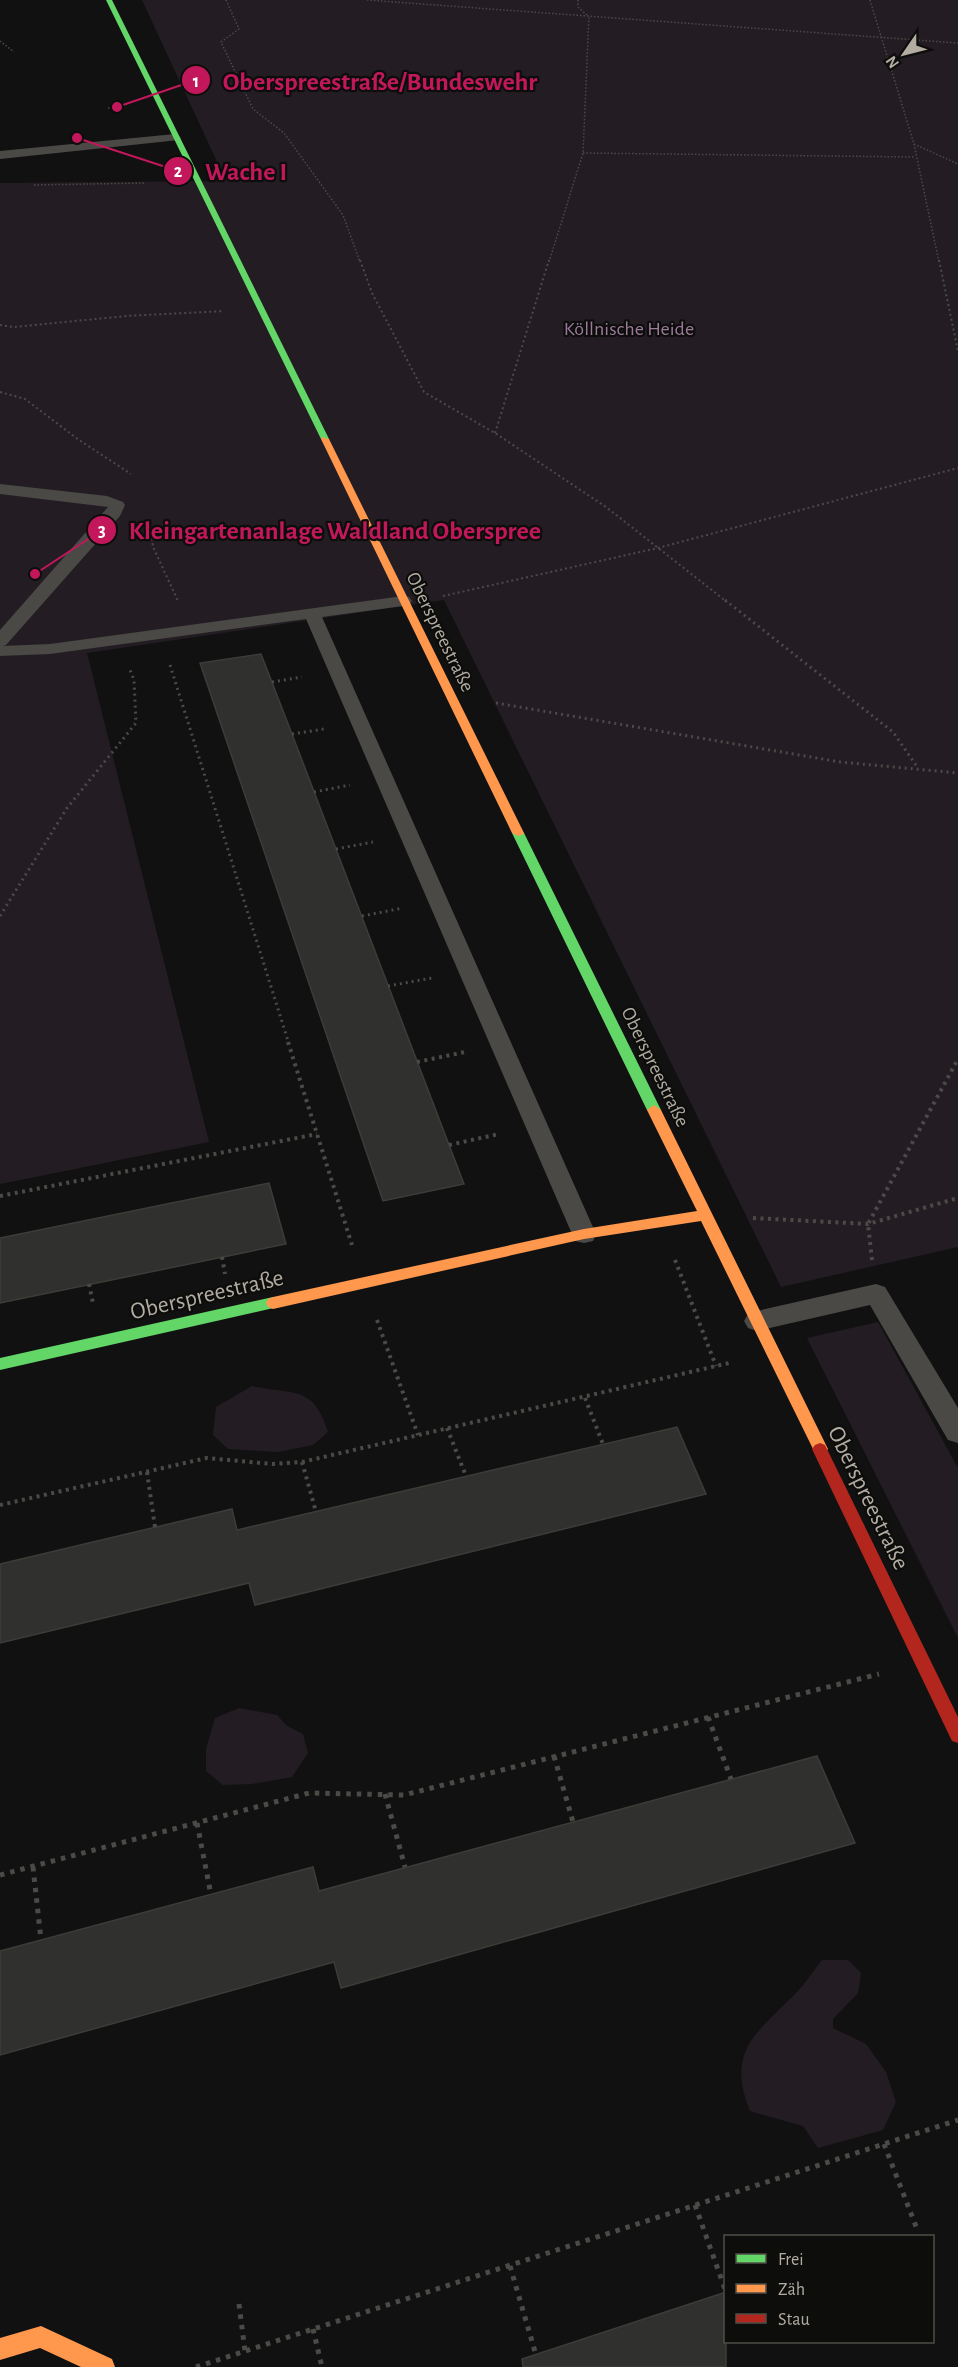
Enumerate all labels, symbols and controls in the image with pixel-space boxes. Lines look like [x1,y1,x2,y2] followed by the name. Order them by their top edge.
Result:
[874,24,934,84] north arrow
[883,53,902,71] text: N
[181,58,549,102] callout: Oberspreestraße/Bundeswehr
[223,69,537,95] text: Oberspreestraße/Bundeswehr
[193,73,199,91] text: 1
[163,149,300,193] callout: Wache I
[205,159,287,185] text: Wache I
[174,163,183,181] text: 2
[564,319,694,339] park label: Köllnische Heide
[87,508,553,552] callout: Kleingartenanlage Waldland Oberspree
[129,518,541,544] text: Kleingartenanlage Waldland Oberspree
[98,522,106,540] text: 3
[402,569,478,695] street label: Oberspreestraße
[617,1004,693,1130] street label: Oberspreestraße
[128,1266,286,1324] street label: Oberspreestraße
[823,1422,913,1574] street label: Oberspreestraße
[724,2235,934,2343] legend
[778,2251,804,2269] text: Frei
[778,2281,805,2299] text: Zäh
[778,2311,810,2329] text: Stau

